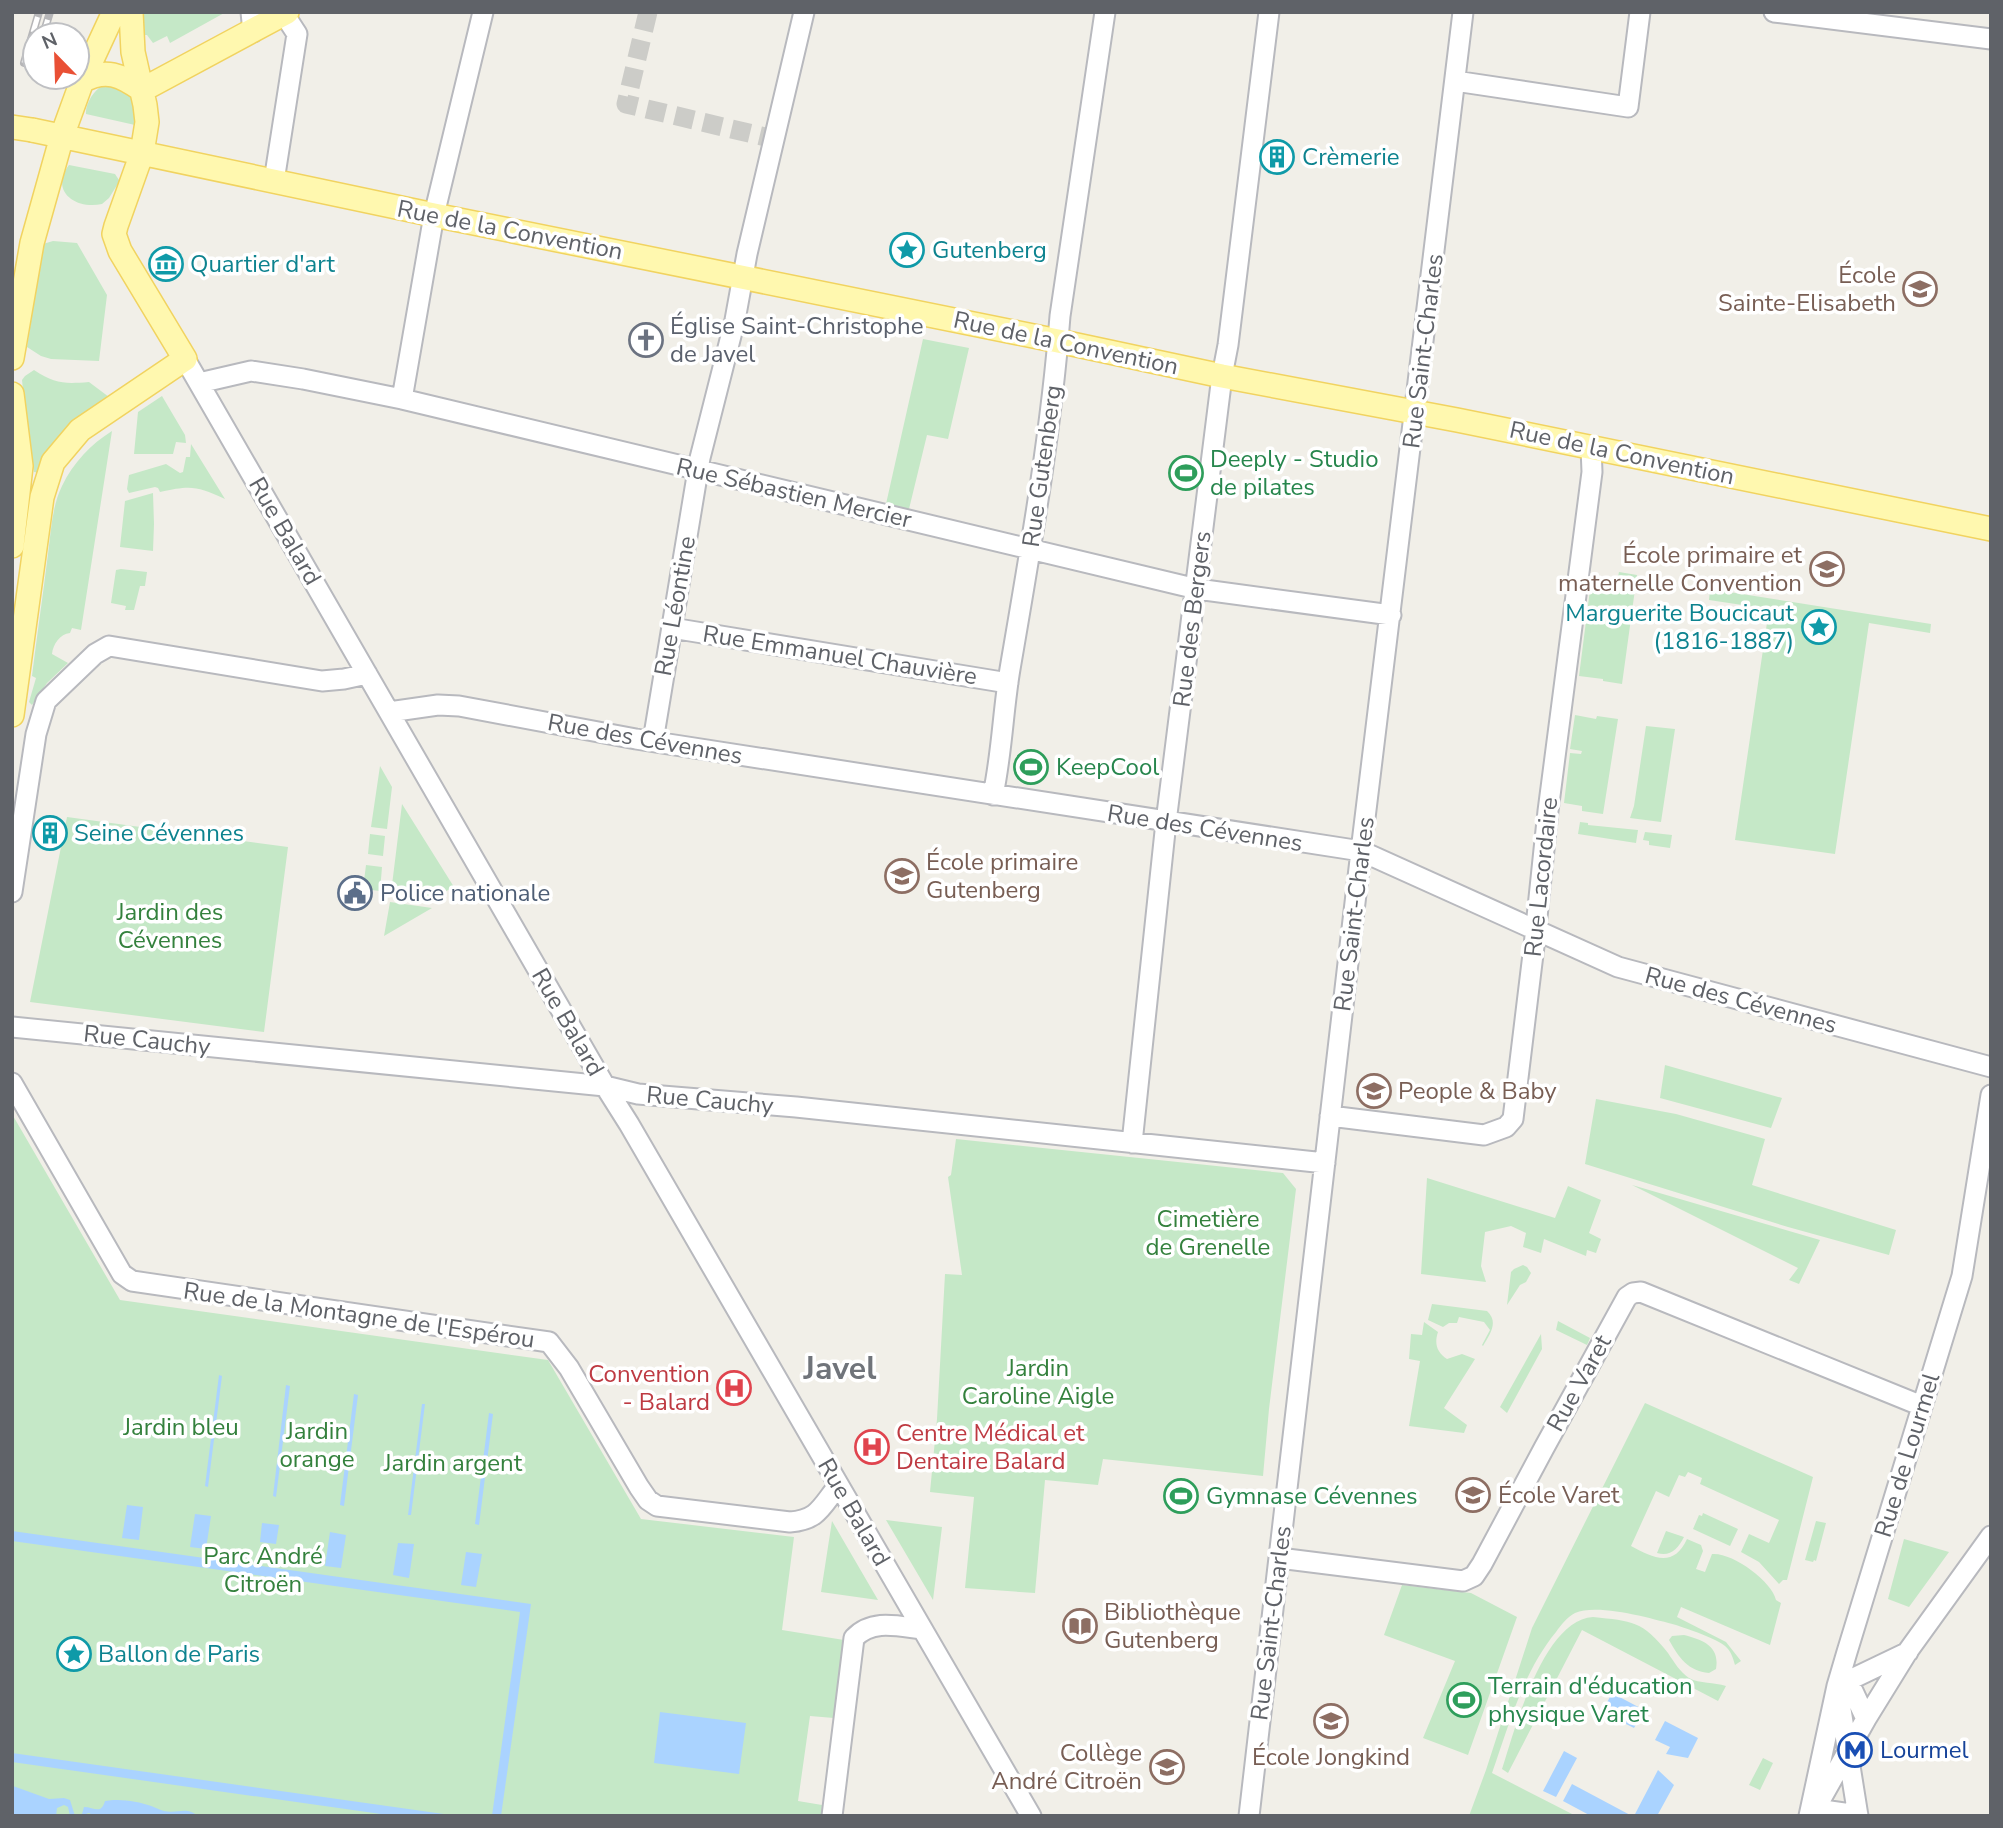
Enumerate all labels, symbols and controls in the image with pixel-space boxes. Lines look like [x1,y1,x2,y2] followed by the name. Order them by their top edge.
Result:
[21,21,91,91] north arrow
[38,27,61,56] text: N
[1258,138,1296,176] building icon: Crèmerie
[1302,141,1400,173] place label: Crèmerie
[395,192,625,268] street label: Rue de la Convention
[888,231,926,269] place icon: Gutenberg
[932,234,1047,266] place label: Gutenberg
[147,245,185,283] museum icon: Quartier d'art
[190,248,336,280] place label: Quartier d'art
[1395,252,1451,450] street label: Rue Saint-Charles
[1718,259,1896,319] place label: École Sainte-Elisabeth
[1901,270,1939,308] school or university icon: École Sainte-Elisabeth
[951,304,1181,382] street label: Rue de la Convention
[670,310,924,370] place label: Église Saint-Christophe de Javel
[627,321,665,359] church icon: Église Saint-Christophe de Javel
[1015,383,1069,549] street label: Rue Gutenberg
[1507,414,1737,492] street label: Rue de la Convention
[1210,443,1379,503] place label: Deeply - Studio de pilates
[673,450,915,536] street label: Rue Sébastien Mercier
[1167,454,1205,492] sports icon: Deeply - Studio de pilates
[241,471,329,591] street label: Rue Balard
[1165,529,1219,709] street label: Rue des Bergers
[647,534,703,678] street label: Rue Léontine
[1558,539,1803,599] place label: École primaire et maternelle Convention
[1808,550,1846,588] school or university icon: École primaire et maternelle Convention
[1565,597,1795,657] place label: Marguerite Boucicaut (1816-1887)
[1800,608,1838,646] place icon: Marguerite Boucicaut (1816-1887)
[701,618,979,692] street label: Rue Emmanuel Chauvière
[545,706,745,772] street label: Rue des Cévennes
[1012,748,1050,786] sports icon: KeepCool
[1056,751,1159,783] place label: KeepCool
[1517,796,1565,958] street label: Rue Lacordaire
[1105,797,1305,859] street label: Rue des Cévennes
[31,814,69,852] building icon: Seine Cévennes
[1326,815,1382,1013] street label: Rue Saint-Charles
[74,817,244,849] place label: Seine Cévennes
[926,846,1078,906] place label: École primaire Gutenberg
[883,857,921,895] school or university icon: École primaire Gutenberg
[336,874,374,912] public building icon: Police nationale
[380,877,550,909] place label: Police nationale
[116,896,223,956] park label: Jardin des Cévennes
[1642,959,1840,1041] street label: Rue des Cévennes
[524,962,612,1082] street label: Rue Balard
[82,1017,213,1063] street label: Rue Cauchy
[1355,1072,1393,1110] school or university icon: People & Baby
[1398,1075,1557,1107] place label: People & Baby
[645,1079,775,1122] street label: Rue Cauchy
[1146,1203,1270,1263] park label: Cimetière de Grenelle
[181,1274,537,1356] street label: Rue de la Montagne de l'Espérou
[1539,1328,1619,1437] street label: Rue Varet
[803,1347,876,1390] district label: Javel
[962,1352,1114,1412] park label: Jardin Caroline Aigle
[588,1358,710,1418] place label: Convention - Balard
[715,1369,753,1407] hospital icon: Convention - Balard
[1867,1369,1947,1541] street label: Rue de Lourmel
[122,1411,239,1443] park label: Jardin bleu
[280,1415,355,1475] park label: Jardin orange
[896,1417,1085,1477] place label: Centre Médical et Dentaire Balard
[853,1428,891,1466] hospital icon: Centre Médical et Dentaire Balard
[383,1447,523,1479] park label: Jardin argent
[810,1452,898,1572] street label: Rue Balard
[1454,1476,1492,1514] school or university icon: École Varet
[1162,1477,1200,1515] sports icon: Gymnase Cévennes
[1498,1479,1620,1511] place label: École Varet
[1206,1480,1418,1512] place label: Gymnase Cévennes
[1243,1524,1299,1722] street label: Rue Saint-Charles
[203,1540,323,1600] park label: Parc André Citroën
[1104,1596,1241,1656] place label: Bibliothèque Gutenberg
[1061,1607,1099,1645] library icon: Bibliothèque Gutenberg
[55,1635,93,1673] place icon: Ballon de Paris
[98,1638,260,1670] place label: Ballon de Paris
[1488,1670,1693,1730] place label: Terrain d'éducation physique Varet
[1445,1681,1483,1719] sports icon: Terrain d'éducation physique Varet
[1312,1702,1350,1740] school or university icon: École Jongkind
[1836,1731,1874,1769] metro station icon: Lourmel
[1880,1734,1969,1766] place label: Lourmel
[991,1737,1142,1797] place label: Collège André Citroën
[1252,1741,1410,1773] place label: École Jongkind
[1148,1748,1186,1786] school or university icon: Collège André Citroën

